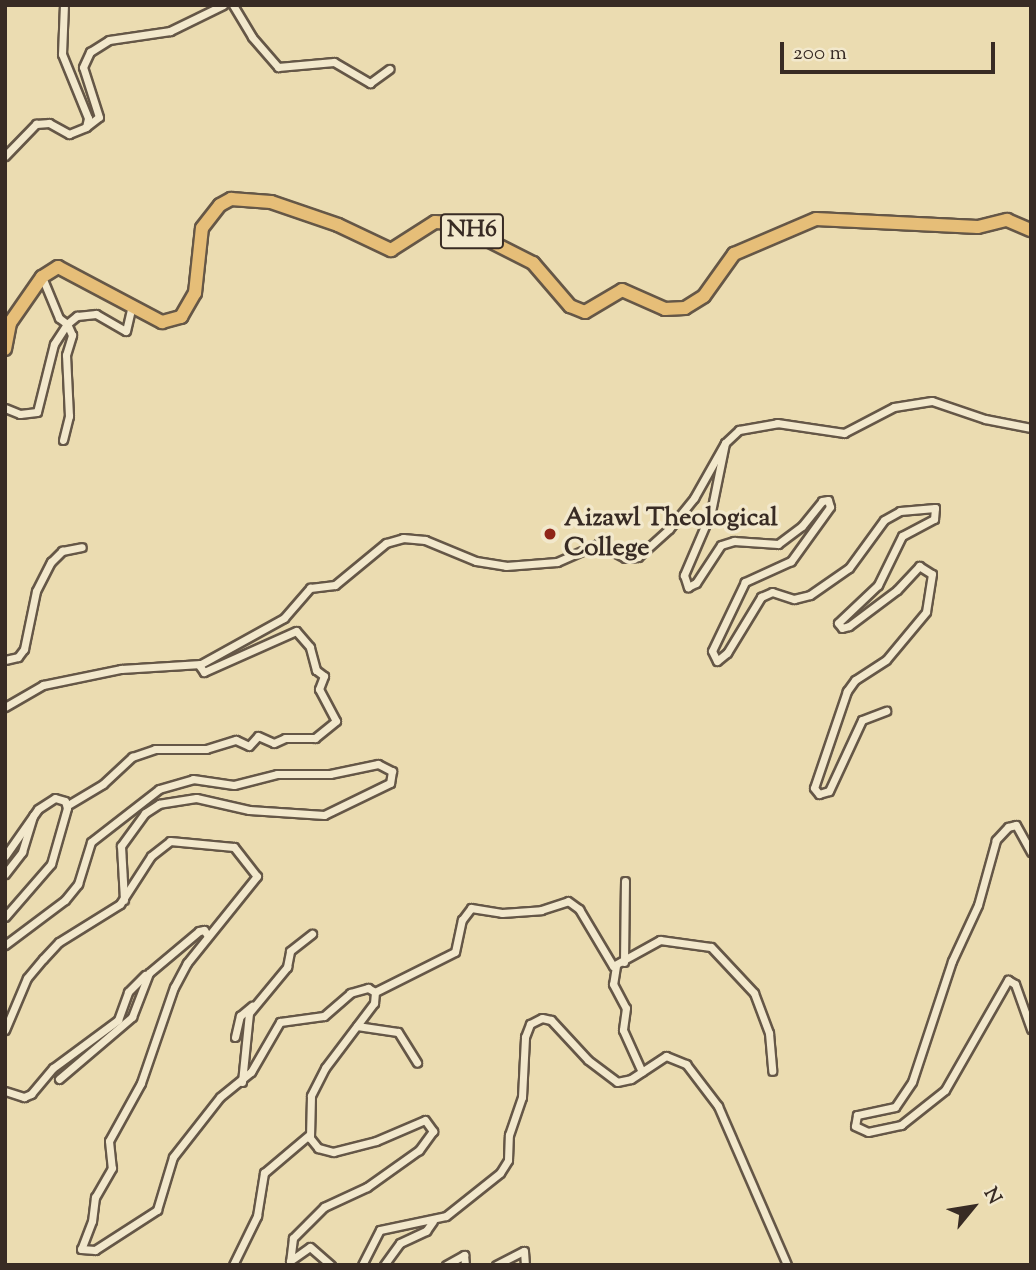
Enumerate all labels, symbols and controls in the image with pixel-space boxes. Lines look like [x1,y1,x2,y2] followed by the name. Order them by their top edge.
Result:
[784,28,999,72] scale bar
[793,39,847,69] text: 200 m
[439,210,505,252] road number: NH6
[564,503,778,564] place label: Aizawl Theological College
[542,526,558,542] marker: Aizawl Theological College
[938,1172,1008,1242] north arrow
[976,1183,1007,1210] text: N

